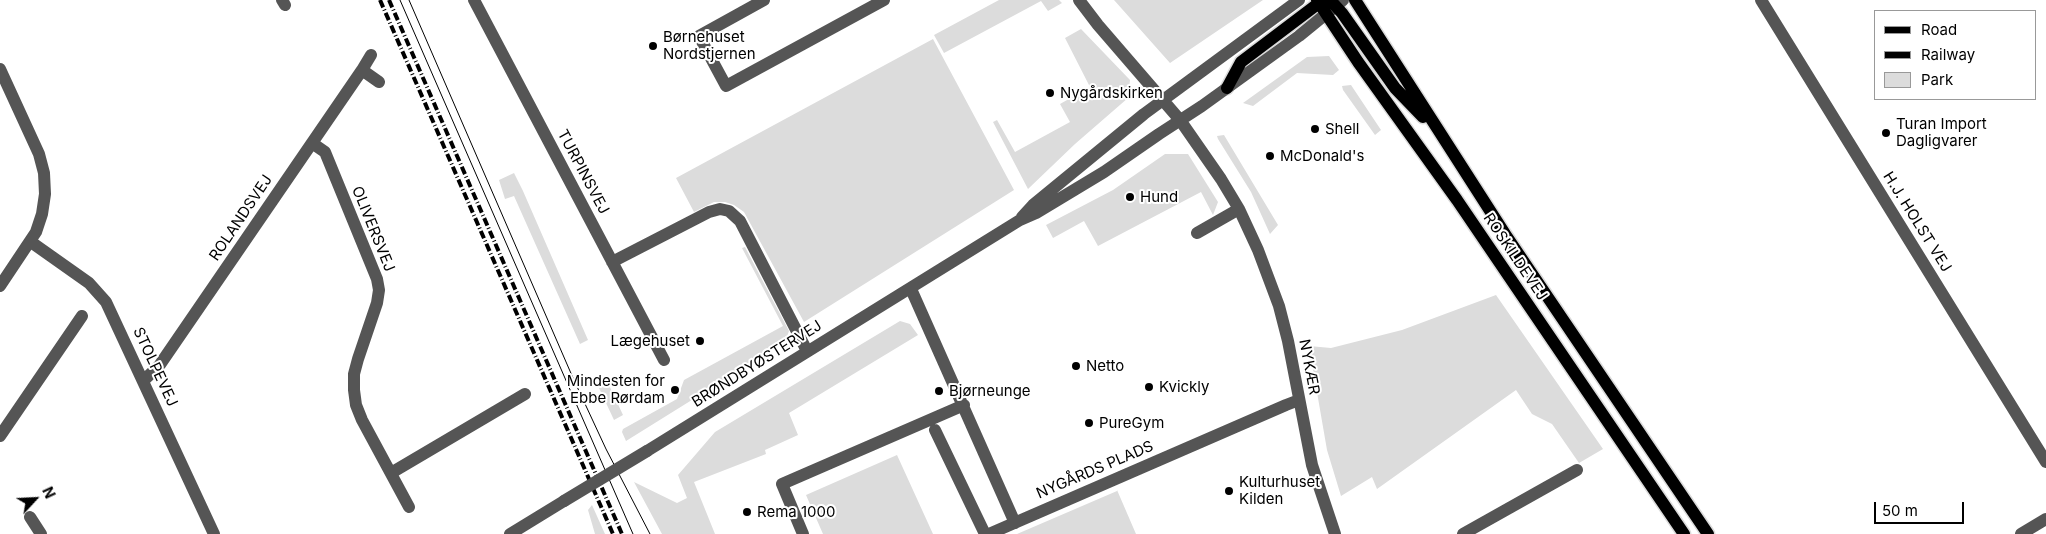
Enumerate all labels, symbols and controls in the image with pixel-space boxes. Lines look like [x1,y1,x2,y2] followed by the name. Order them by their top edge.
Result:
[1874,10,2036,100] legend
[1921,20,1957,39] text: Road
[663,28,756,63] place label: Børnehuset Nordstjernen
[647,40,659,52] marker: Børnehuset Nordstjernen
[1921,45,1975,64] text: Railway
[1921,70,1953,89] text: Park
[1060,84,1163,102] place label: Nygårdskirken
[1044,87,1056,99] marker: Nygårdskirken
[1896,115,1987,150] place label: Turan Import Dagligvarer
[1325,120,1360,138] place label: Shell
[1309,123,1321,135] marker: Shell
[553,127,613,217] street label: TURPINSVEJ
[1880,127,1892,139] marker: Turan Import Dagligvarer
[1280,147,1364,165] place label: McDonald's
[1264,150,1276,162] marker: McDonald's
[1879,169,1955,275] street label: H.J. HOLST VEJ
[206,172,276,264] street label: ROLANDSVEJ
[348,184,398,274] street label: OLIVERSVEJ
[1140,188,1178,206] place label: Hund
[1124,191,1136,203] marker: Hund
[1479,210,1551,304] street label: ROSKILDEVEJ
[689,317,825,411] street label: BRØNDBYØSTERVEJ
[129,325,181,409] street label: STOLPEVEJ
[611,332,690,350] place label: Lægehuset
[694,335,706,347] marker: Lægehuset
[1295,338,1323,396] street label: NYKÆR
[1086,357,1124,375] place label: Netto
[1070,360,1082,372] marker: Netto
[567,372,665,407] place label: Mindesten for Ebbe Rørdam
[1159,378,1209,396] place label: Kvickly
[1143,381,1155,393] marker: Kvickly
[949,382,1031,400] place label: Bjørneunge
[669,384,681,396] marker: Mindesten for Ebbe Rørdam
[933,385,945,397] marker: Bjørneunge
[1099,414,1164,432] place label: PureGym
[1083,417,1095,429] marker: PureGym
[1034,437,1156,503] street label: NYGÅRDS PLADS
[1239,473,1320,508] place label: Kulturhuset Kilden
[10,474,60,524] north arrow
[39,484,59,501] text: N
[1223,485,1235,497] marker: Kulturhuset Kilden
[1876,492,1966,524] scale bar
[1882,501,1918,520] text: 50 m
[757,503,835,521] place label: Rema 1000
[741,506,753,518] marker: Rema 1000

